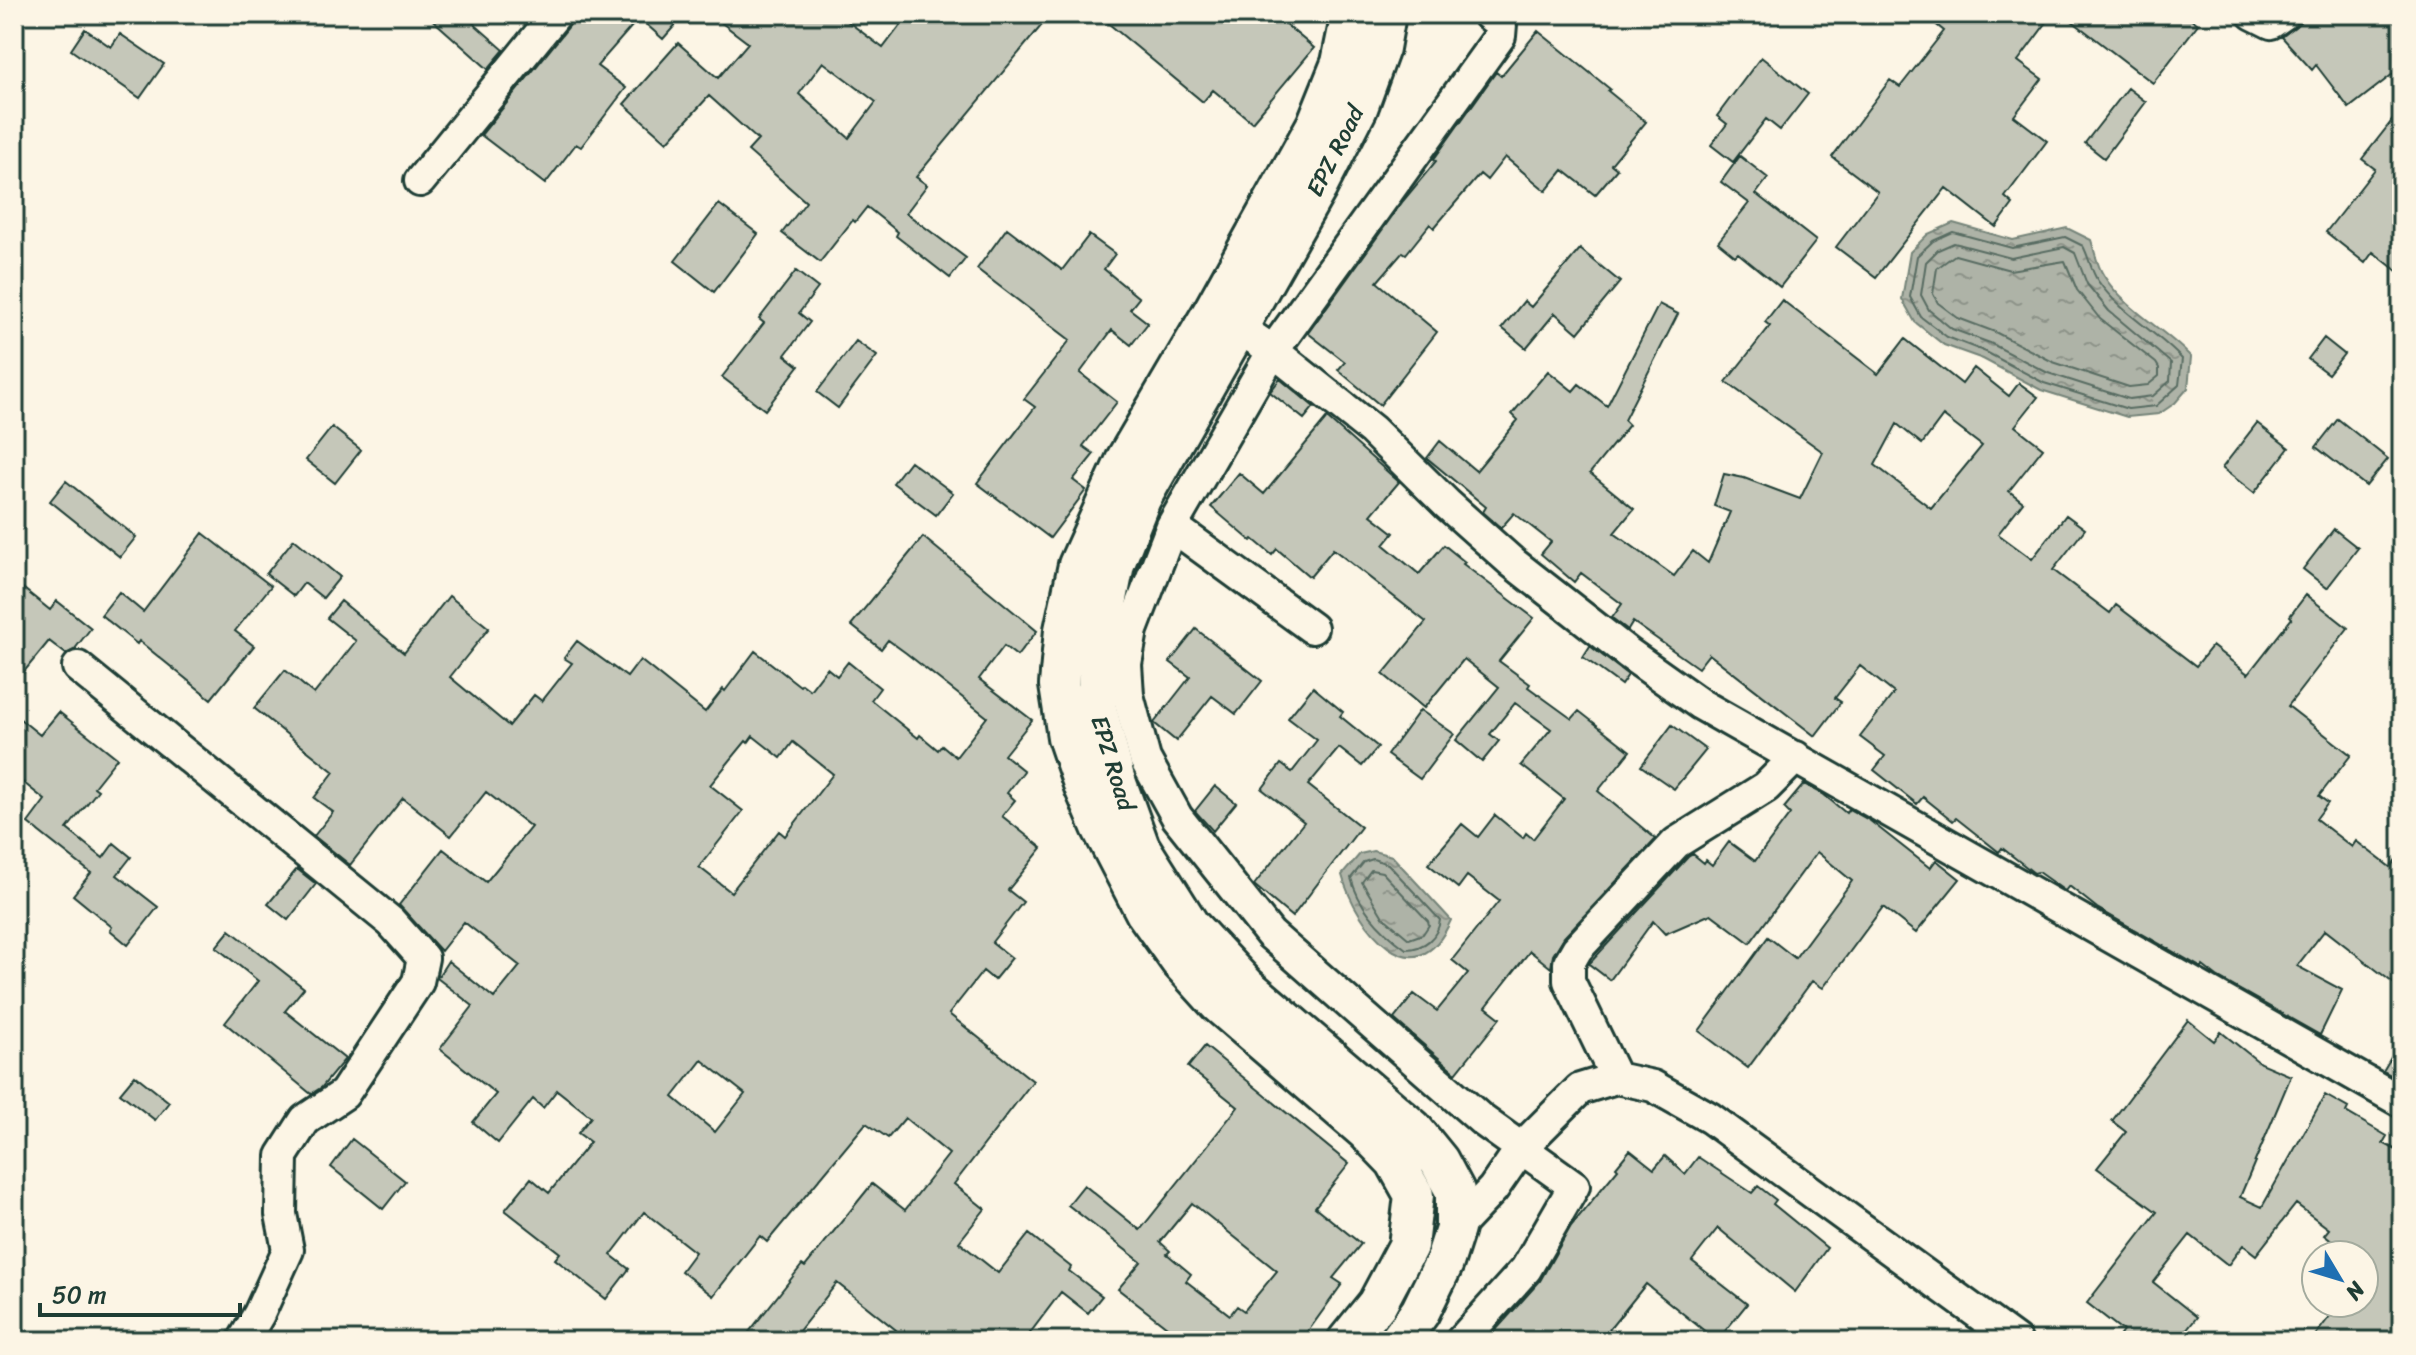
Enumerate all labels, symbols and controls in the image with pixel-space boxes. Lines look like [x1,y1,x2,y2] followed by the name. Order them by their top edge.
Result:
[1294,96,1377,204] street label: EPZ Road
[1079,710,1148,818] street label: EPZ Road
[2300,1239,2380,1319] north arrow
[40,1267,240,1317] scale bar
[2335,1272,2376,1310] text: N
[52,1274,107,1316] text: 50 m

